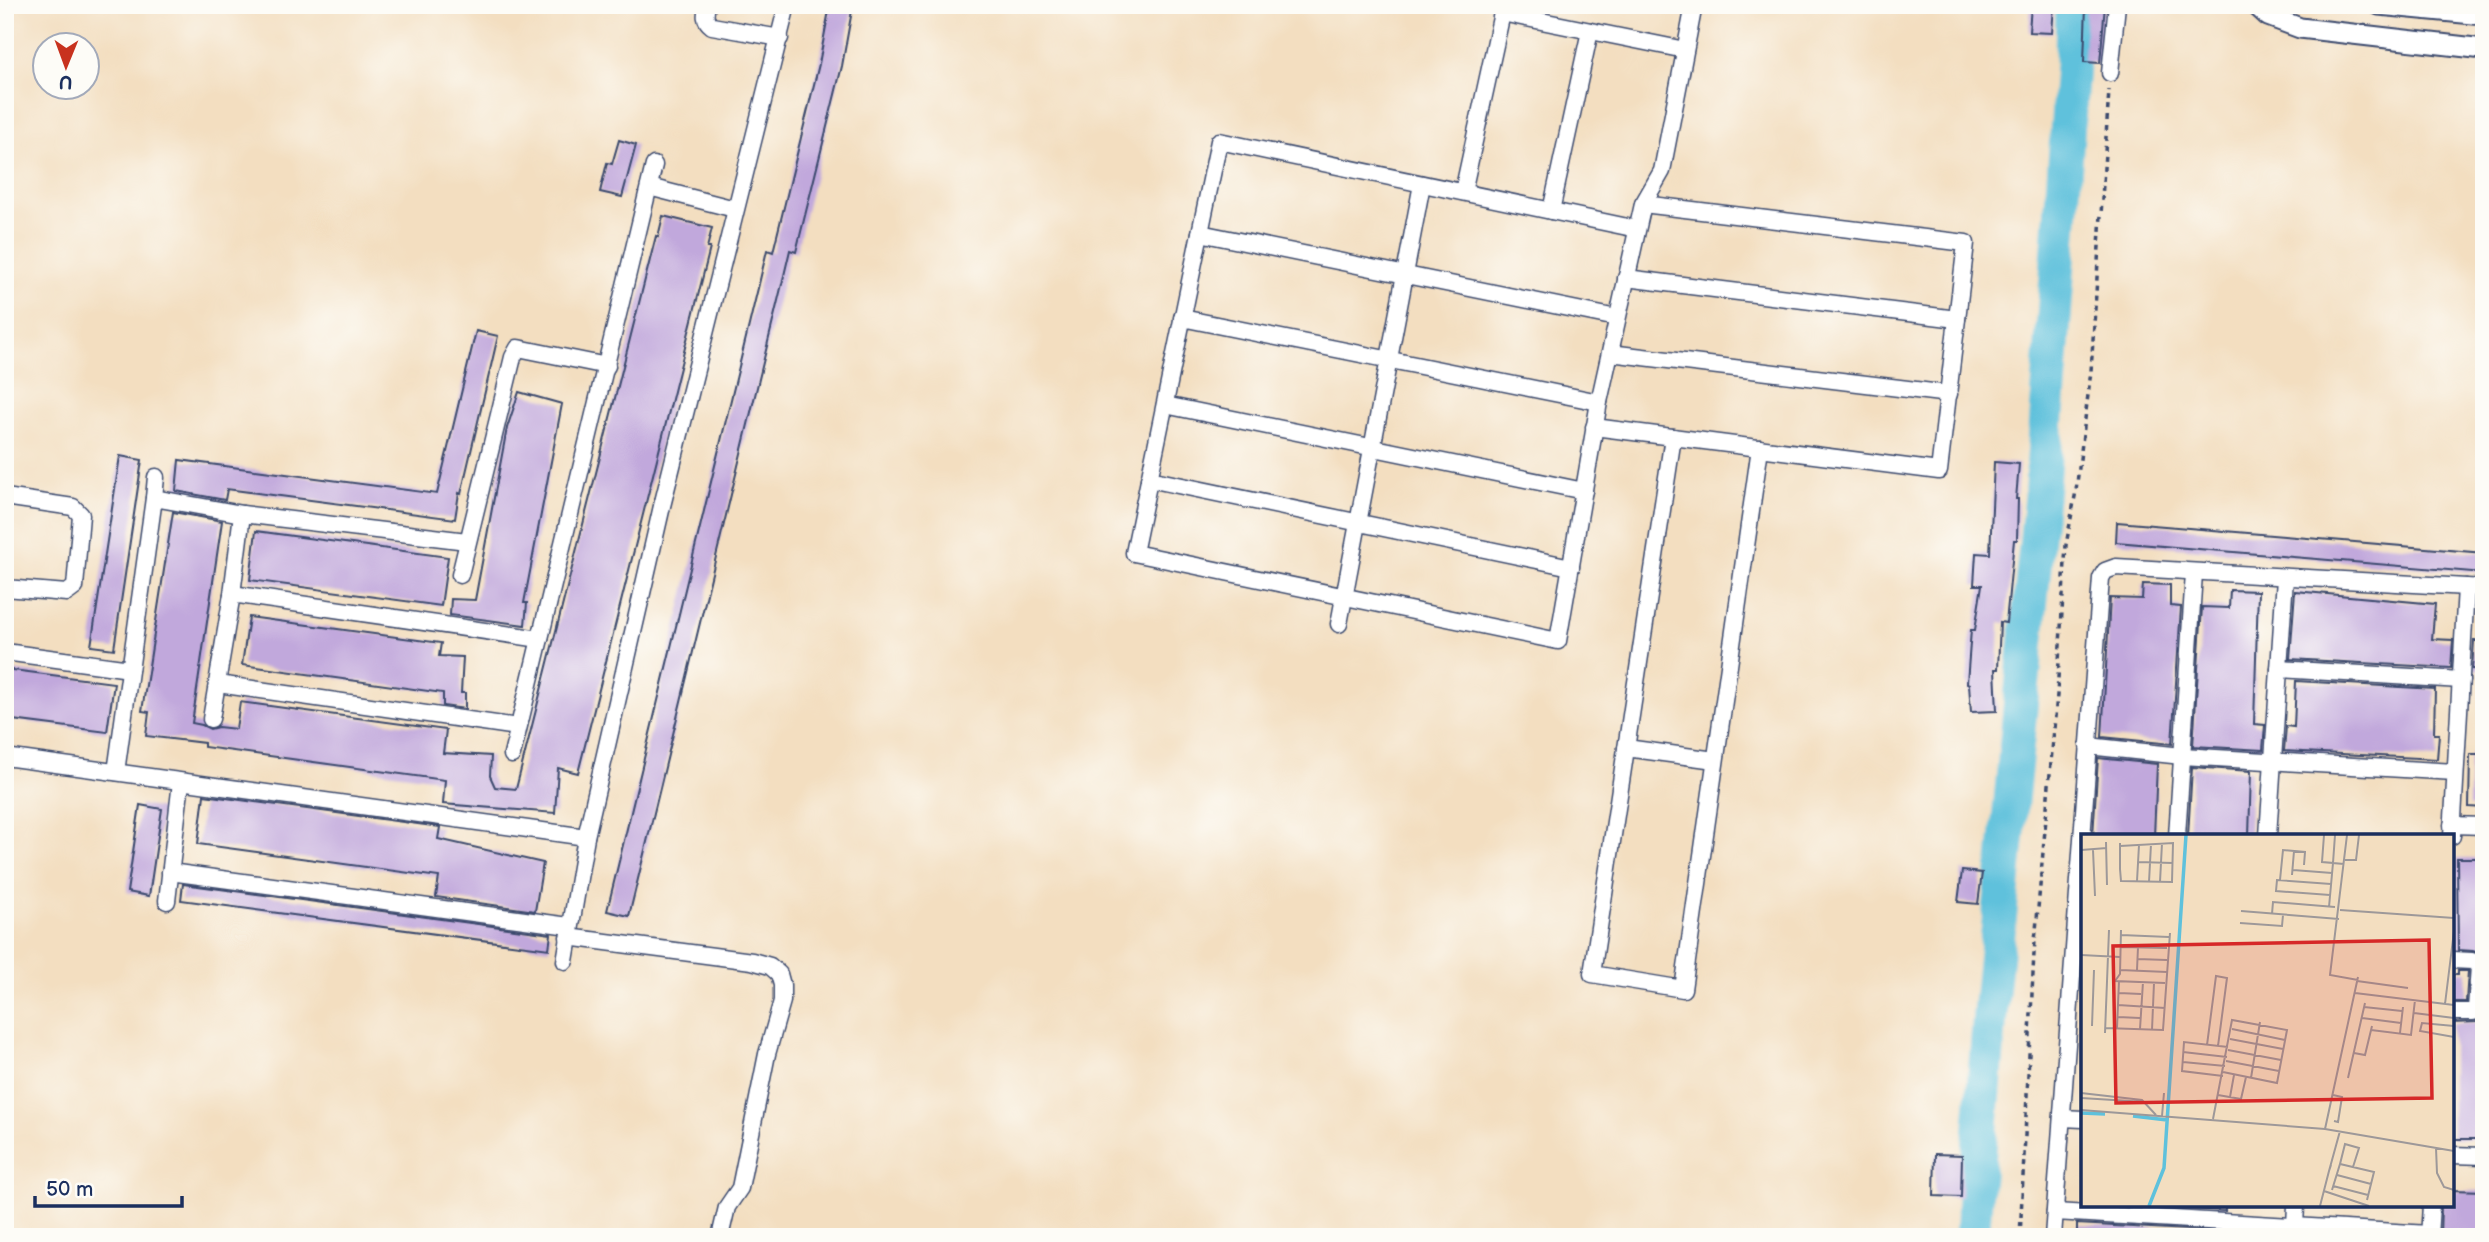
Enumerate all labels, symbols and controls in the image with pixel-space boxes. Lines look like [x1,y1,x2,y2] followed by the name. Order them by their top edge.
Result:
[32,32,102,102] north arrow
[59,70,73,93] text: U
[2081,834,2454,1207] inset map
[35,1165,182,1209] scale bar
[46,1177,93,1202] text: 50 m

